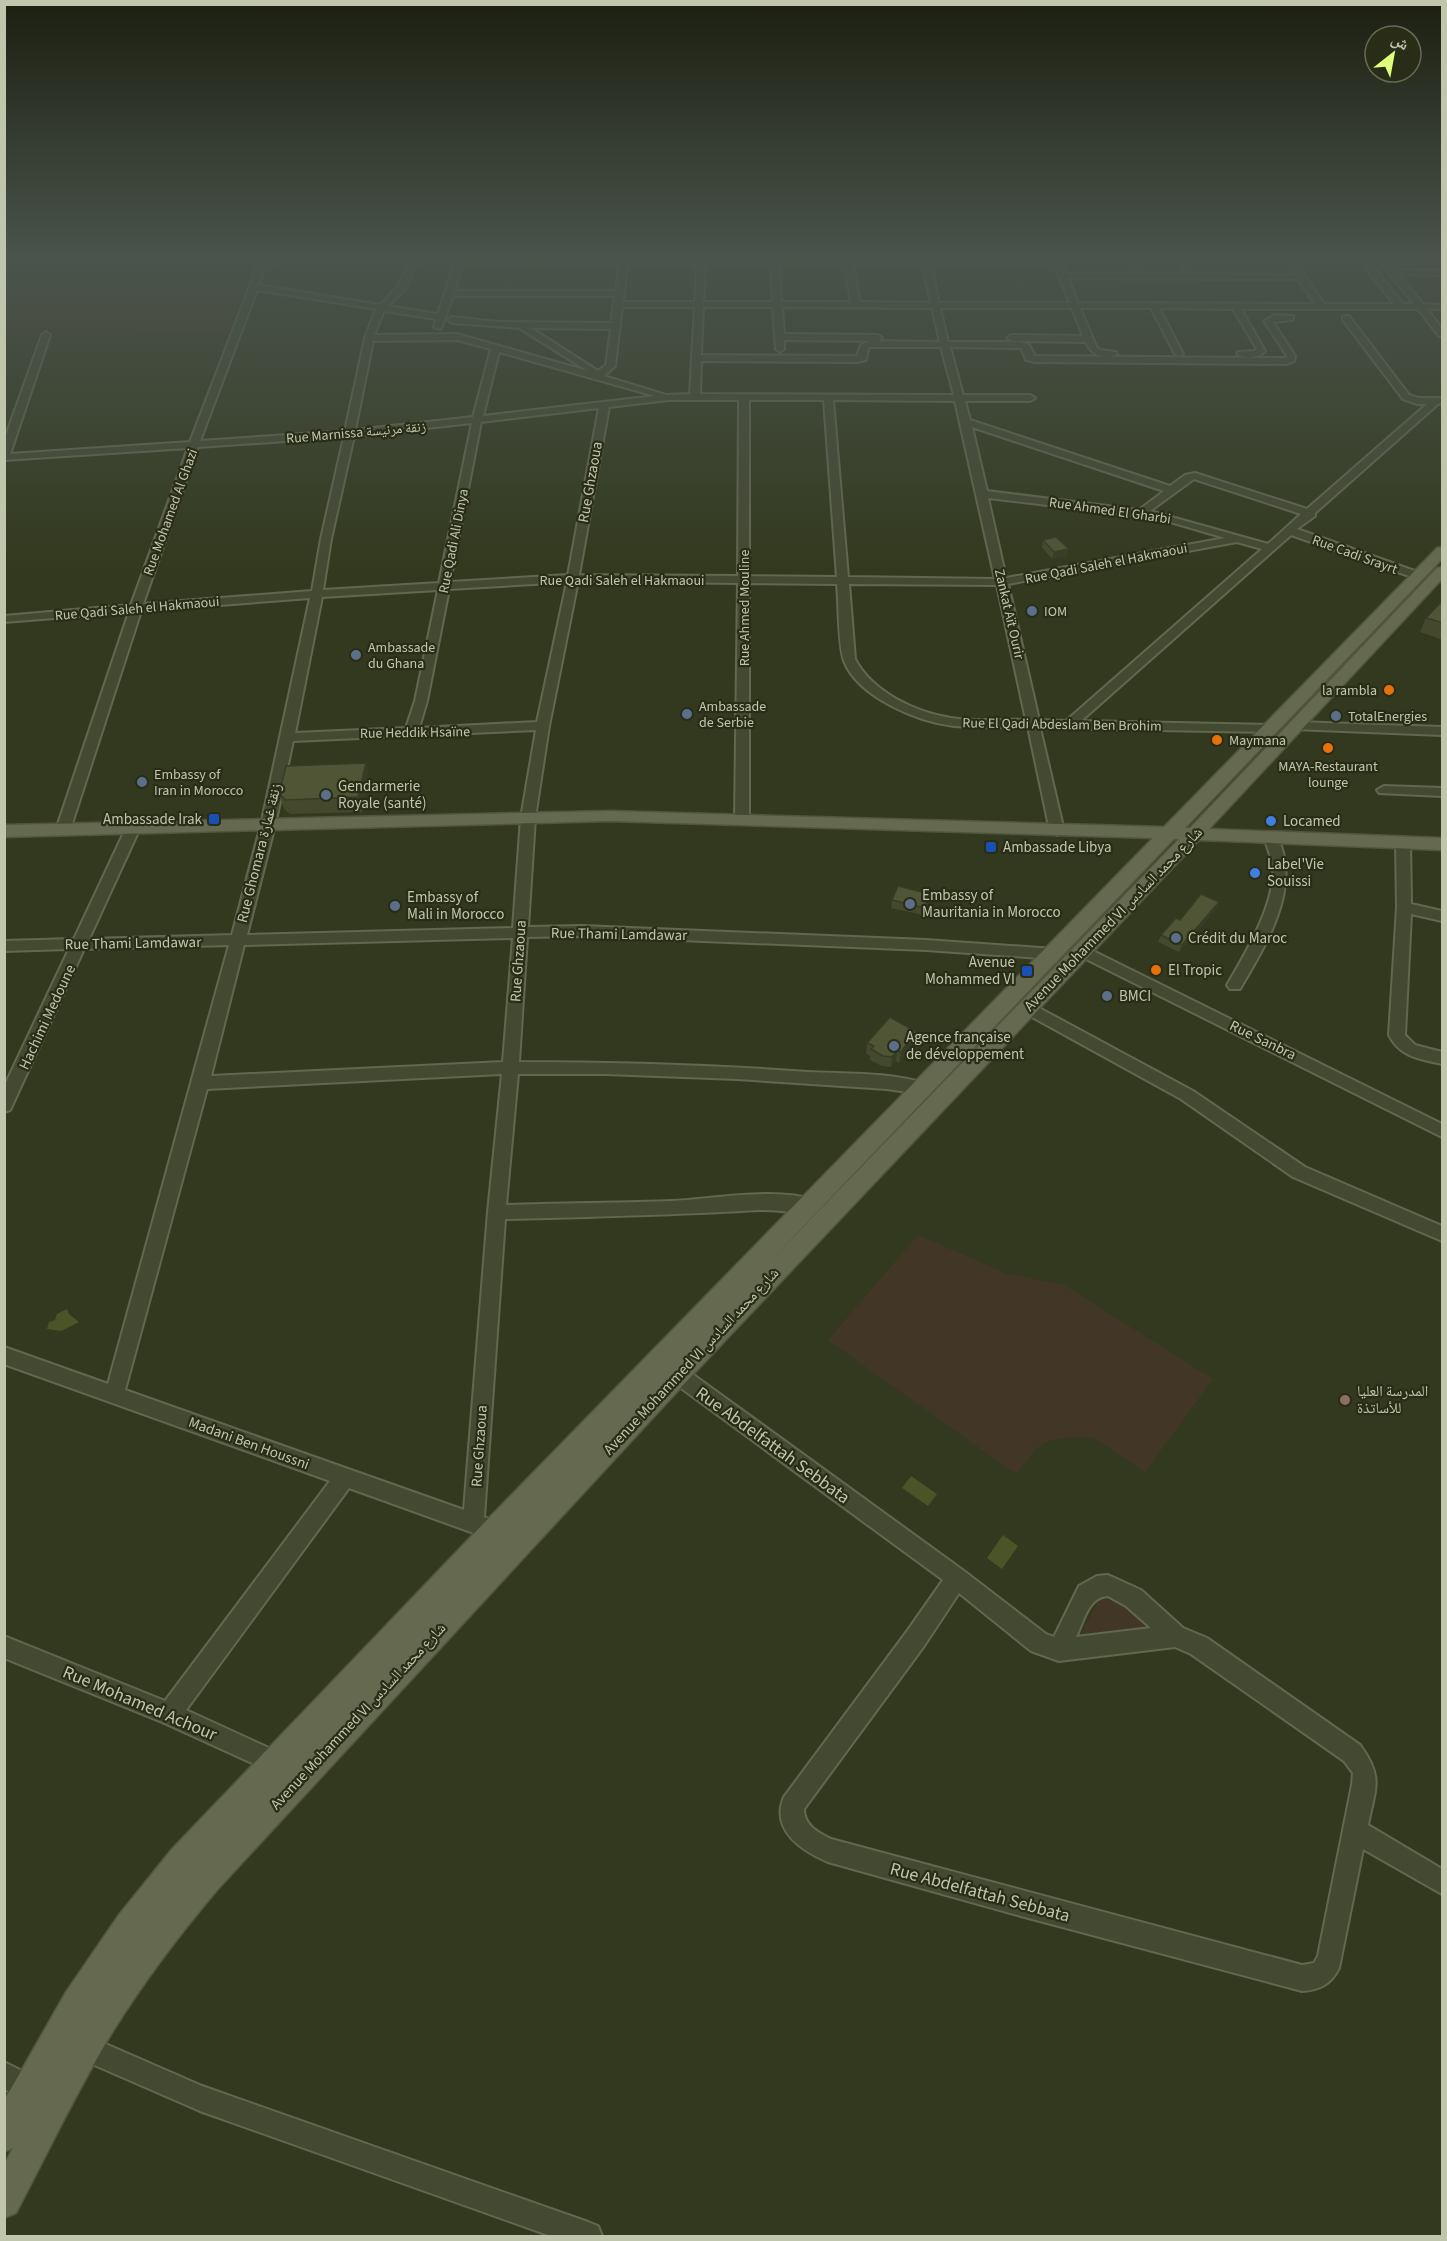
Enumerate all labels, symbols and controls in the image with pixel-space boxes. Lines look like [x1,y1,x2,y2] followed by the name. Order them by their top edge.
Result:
[1363,24,1423,84] north arrow
[1387,28,1413,56] text: ش
[285,417,427,449] street label: Rue Marnissa زنقة مرنيسة
[573,440,608,524] street label: Rue Ghzaoua
[139,446,203,579] street label: Rue Mohamed Al Ghazi
[434,487,474,595] street label: Rue Qadi Ali Dinya
[1048,493,1172,529] street label: Rue Ahmed El Gharbi
[1309,530,1400,580] street label: Rue Cadi Srayrt
[1023,538,1189,590] street label: Rue Qadi Saleh el Hakmaoui
[735,550,755,666] street label: Rue Ahmed Mouline
[989,567,1029,661] street label: Zankat Aït Ourir
[540,571,704,591] street label: Rue Qadi Saleh el Hakmaoui
[54,592,220,626] street label: Rue Qadi Saleh el Hakmaoui
[1044,602,1067,622] place label: IOM
[1025,604,1039,618] marker: IOM
[368,638,435,674] place label: Ambassade du Ghana
[349,648,363,662] marker: Ambassade du Ghana
[1322,681,1377,701] place label: la rambla
[1382,683,1396,697] marker: la rambla
[699,697,766,733] place label: Ambassade de Serbie
[680,707,694,721] marker: Ambassade de Serbie
[1348,707,1427,727] place label: TotalEnergies
[1329,709,1343,723] marker: TotalEnergies
[962,713,1162,737] street label: Rue El Qadi Abdeslam Ben Brohim
[360,722,470,744] street label: Rue Heddik Hsaïne
[1229,731,1286,751] place label: Maymana
[1210,733,1224,747] marker: Maymana
[1321,741,1335,755] marker: MAYA-Restaurant lounge
[1278,757,1378,793] place label: MAYA-Restaurant lounge
[154,765,243,801] place label: Embassy of Iran in Morocco
[135,775,149,789] marker: Embassy of Iran in Morocco
[338,776,426,814] place label: Gendarmerie Royale (santé)
[232,781,287,925] street label: Rue Ghomara زنقة غمارة
[319,788,333,802] marker: Gendarmerie Royale (santé)
[103,809,203,830] place label: Ambassade Irak
[1283,811,1341,832] place label: Locamed
[207,812,221,826] marker: Ambassade Irak
[1264,814,1278,828] marker: Locamed
[1019,822,1207,1016] street label: Avenue Mohammed VI شارع محمد السادس
[1003,837,1112,858] place label: Ambassade Libya
[984,840,998,854] marker: Ambassade Libya
[1267,854,1324,892] place label: Label'Vie Souissi
[1248,866,1262,880] marker: Label'Vie Souissi
[922,885,1061,923] place label: Embassy of Mauritania in Morocco
[407,887,504,925] place label: Embassy of Mali in Morocco
[903,897,917,911] marker: Embassy of Mauritania in Morocco
[388,899,402,913] marker: Embassy of Mali in Morocco
[505,919,532,1003] street label: Rue Ghzaoua
[551,923,688,946] street label: Rue Thami Lamdawar
[1188,928,1287,949] place label: Crédit du Maroc
[1169,931,1183,945] marker: Crédit du Maroc
[65,932,202,955] street label: Rue Thami Lamdawar
[925,952,1015,990] place label: Avenue Mohammed VI
[1168,960,1222,981] place label: El Tropic
[14,961,81,1073] street label: Hachimi Medoune
[1149,963,1163,977] marker: El Tropic
[1020,964,1034,978] marker: Avenue Mohammed VI
[1119,986,1151,1007] place label: BMCI
[1100,989,1114,1003] marker: BMCI
[1226,1015,1300,1066] street label: Rue Sanbra
[906,1027,1024,1065] place label: Agence française de développement
[887,1039,901,1053] marker: Agence française de développement
[599,1263,784,1459] street label: Avenue Mohammed VI شارع محمد السادس
[690,1381,855,1510] street label: Rue Abdelfattah Sebbata
[1357,1381,1428,1419] place label: المدرسة العليا للأساتذة
[1338,1393,1352,1407] marker: المدرسة العليا للأساتذة
[466,1404,493,1488] street label: Rue Ghzaoua
[185,1412,312,1475] street label: Madani Ben Houssni
[266,1618,451,1814] street label: Avenue Mohammed VI شارع محمد السادس
[59,1660,221,1748] street label: Rue Mohamed Achour
[887,1856,1073,1929] street label: Rue Abdelfattah Sebbata

